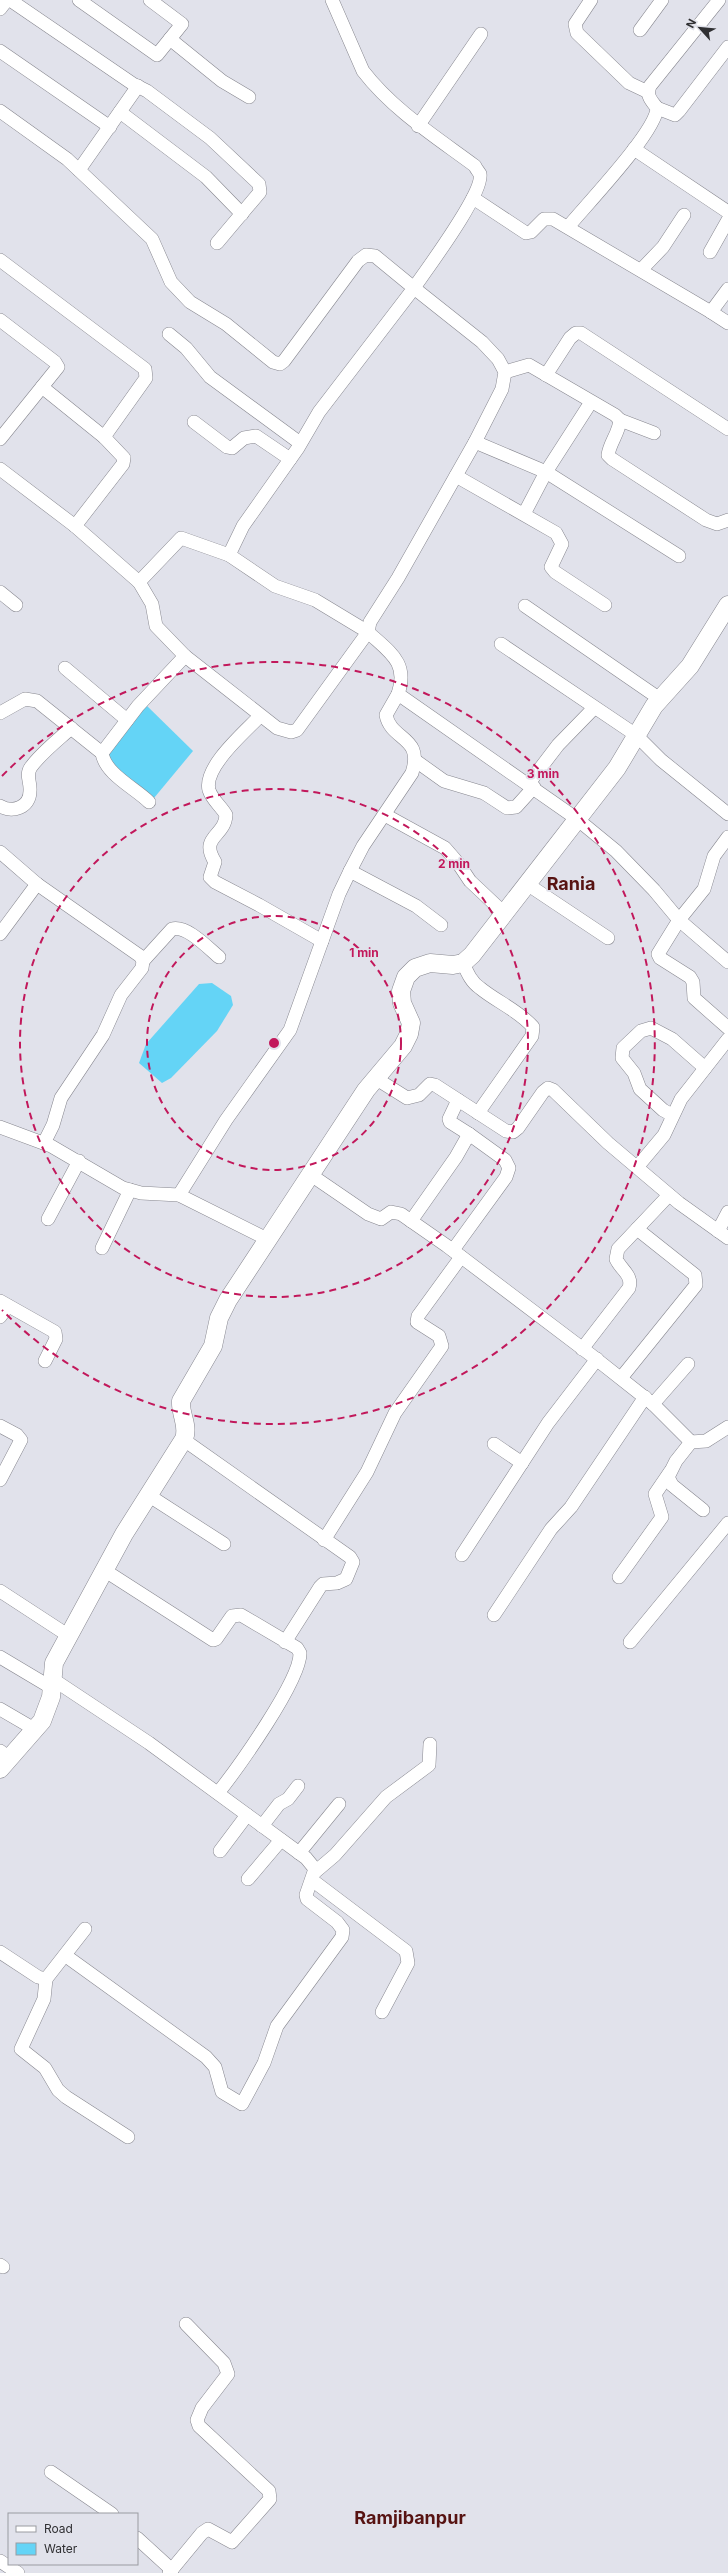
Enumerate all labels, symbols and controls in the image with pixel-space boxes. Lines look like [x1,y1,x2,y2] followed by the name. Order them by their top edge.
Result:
[680,8,720,48] north arrow
[683,17,699,30] text: N
[527,766,559,781] text: 3 min
[438,856,470,871] text: 2 min
[547,873,595,894] district label: Rania
[349,945,379,960] text: 1 min
[267,1036,281,1050] centre of rings
[354,2507,466,2528] district label: Ramjibanpur
[8,2513,138,2565] legend
[44,2521,73,2536] text: Road
[44,2541,78,2556] text: Water

